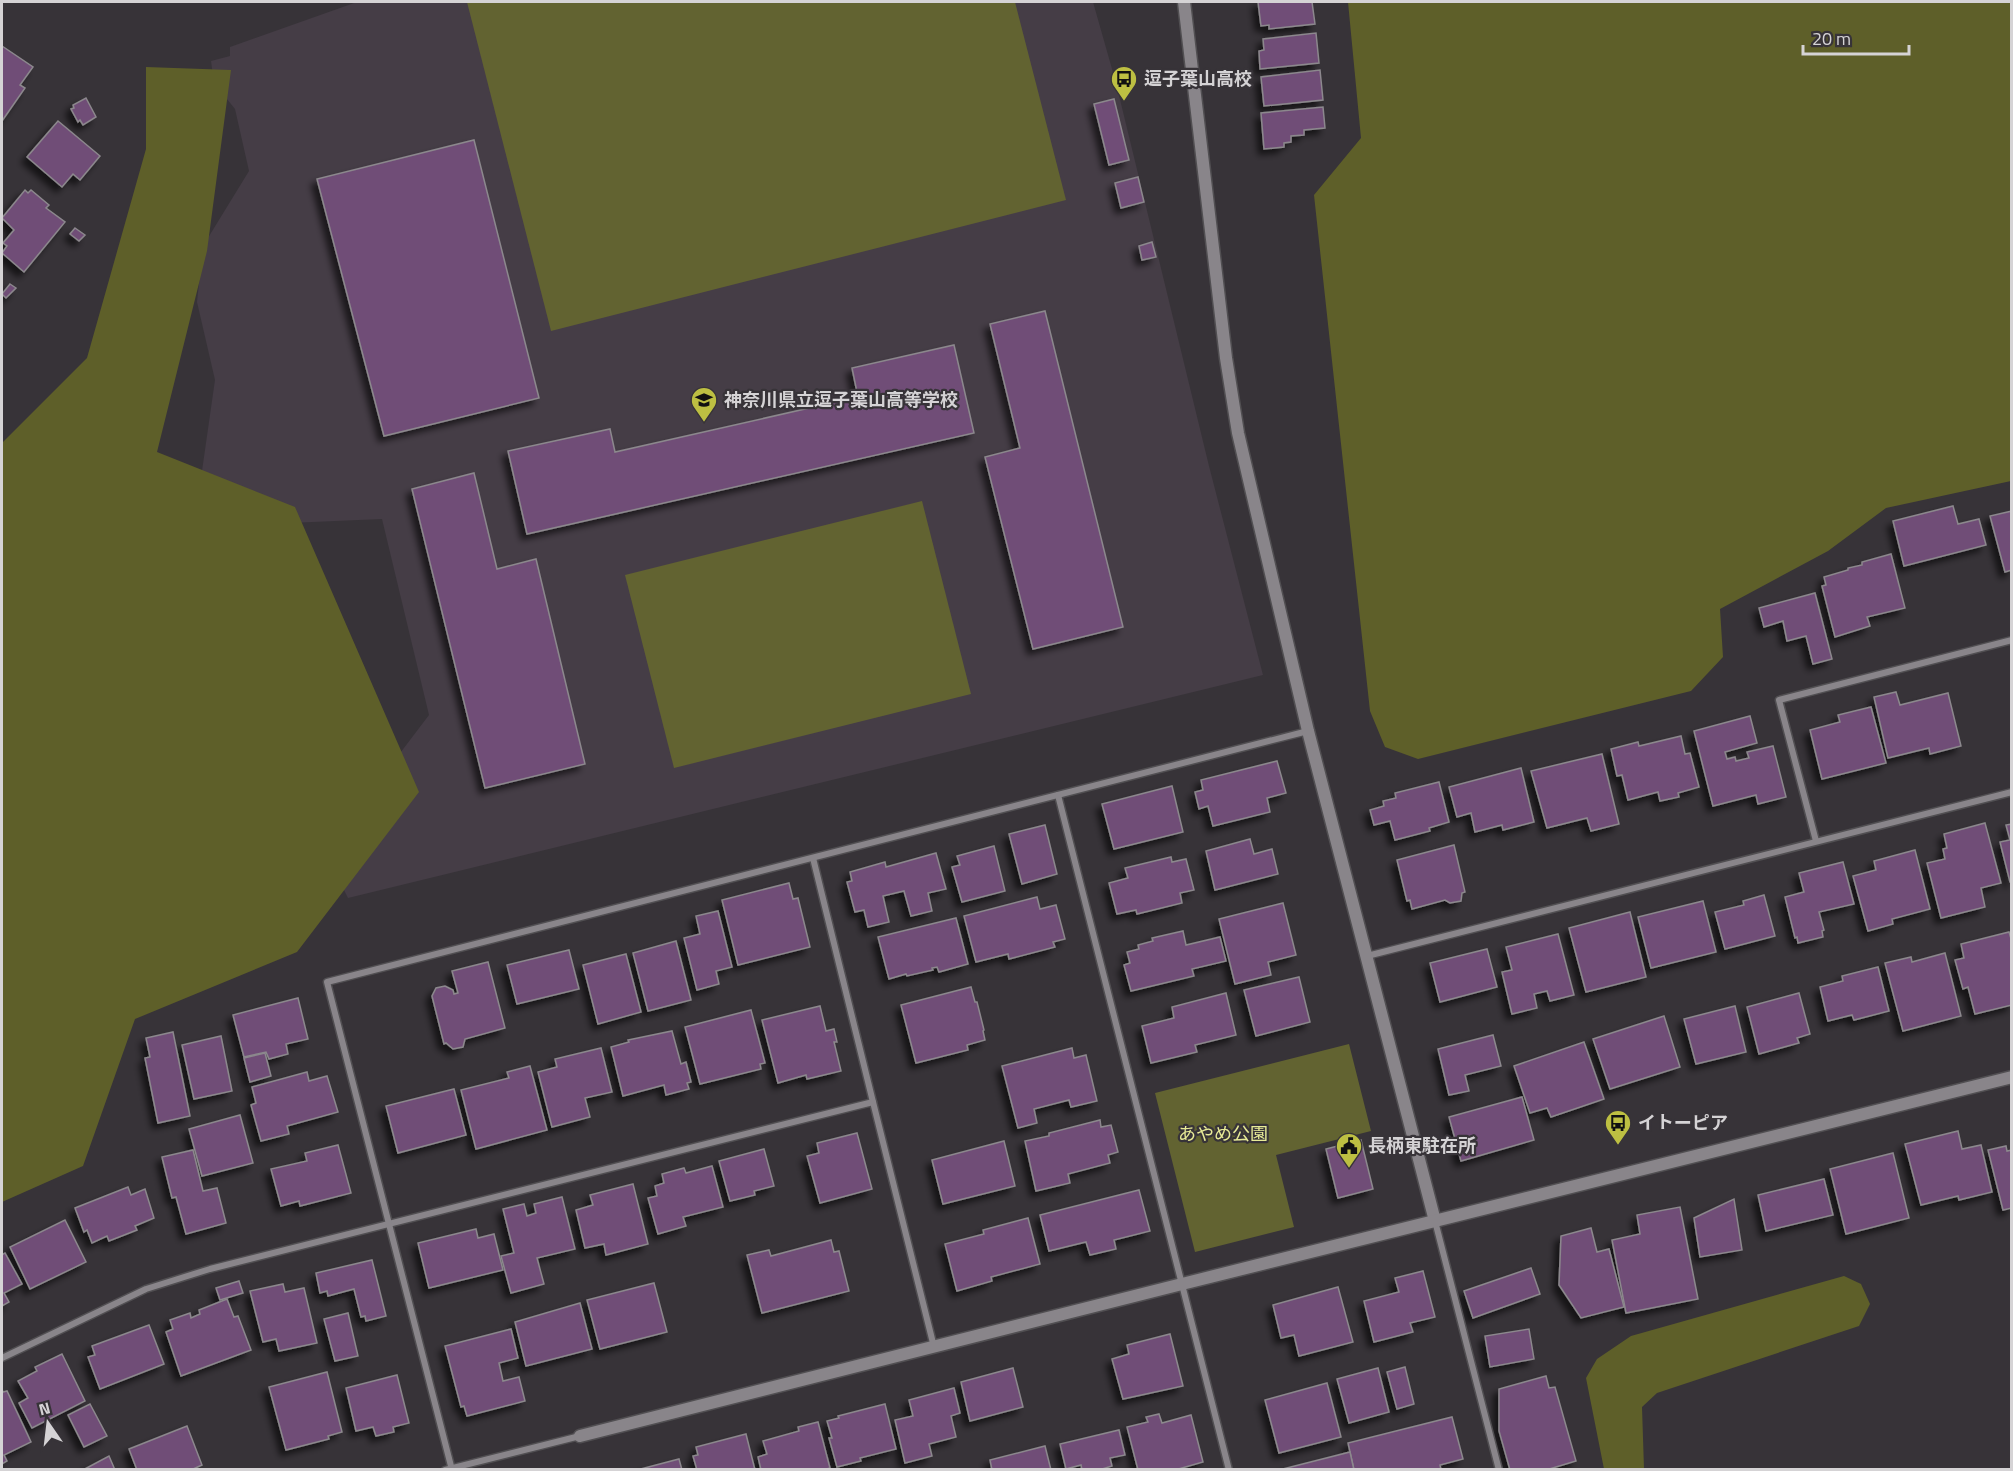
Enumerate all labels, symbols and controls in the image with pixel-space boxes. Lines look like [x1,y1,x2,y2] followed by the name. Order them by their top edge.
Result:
[1803,18,1910,56] scale bar
[1812,25,1851,52] text: 20 m
[1109,64,1139,102] bus stop icon: 逗子葉山高校
[1144,65,1252,92] place label: 逗子葉山高校
[689,385,719,423] school or university icon: 神奈川県立逗子葉山高等学校
[724,386,958,413] place label: 神奈川県立逗子葉山高等学校
[1603,1108,1633,1146] bus stop icon: イトーピア
[1638,1109,1728,1136] place label: イトーピア
[1178,1120,1268,1147] park label: あやめ公園
[1334,1131,1364,1169] public building icon: 長柄東駐在所
[1368,1132,1476,1159] place label: 長柄東駐在所
[18,1393,78,1453] north arrow
[36,1395,53,1421] text: N

